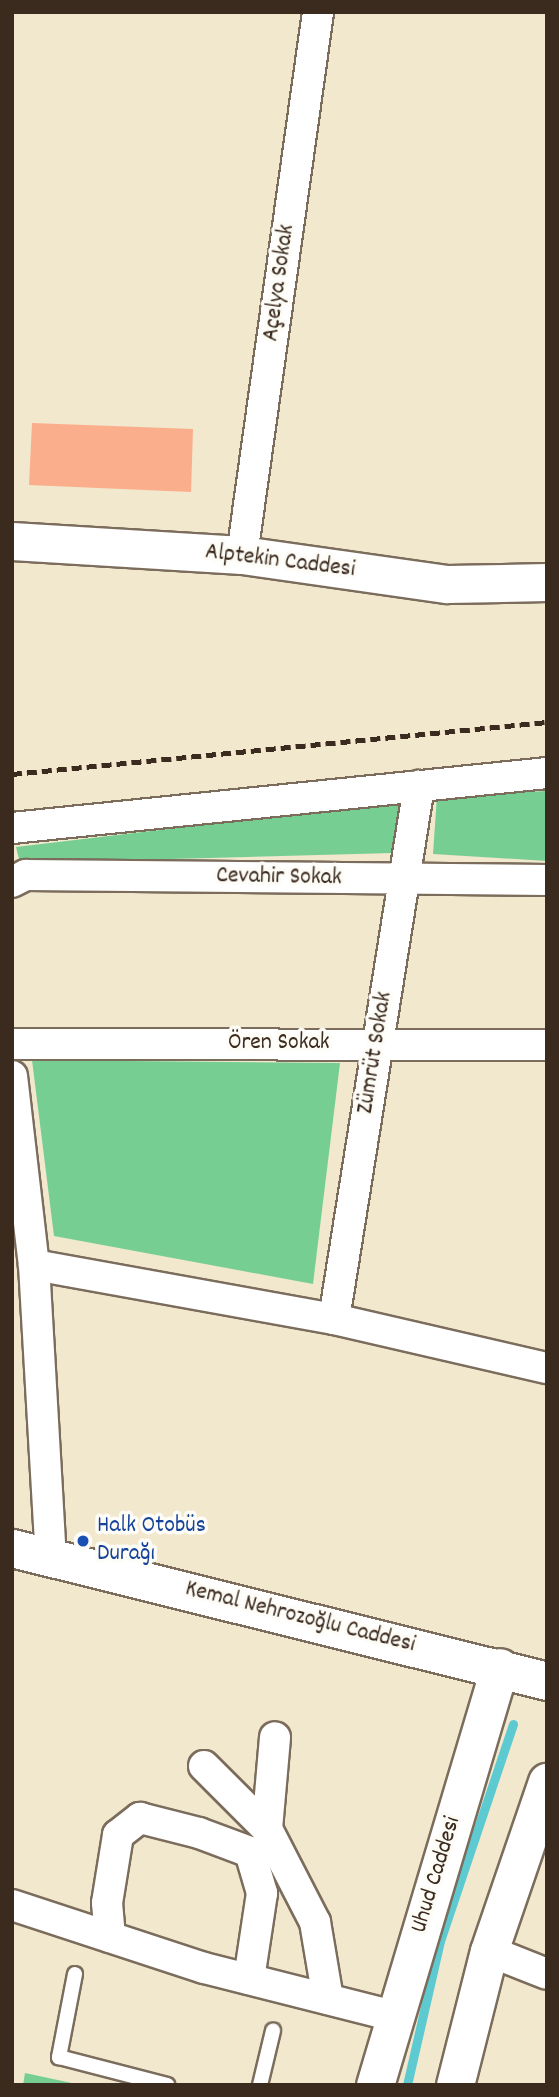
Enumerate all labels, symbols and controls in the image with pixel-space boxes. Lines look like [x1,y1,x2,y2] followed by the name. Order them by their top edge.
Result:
[258,223,302,343] street label: Açelya Sokak
[203,539,357,585] street label: Alptekin Caddesi
[216,863,342,893] street label: Cevahir Sokak
[352,990,400,1116] street label: Zümrüt Sokak
[228,1030,330,1058] street label: Ören Sokak
[97,1513,206,1569] place label: Halk Otobüs Durağı
[75,1533,91,1549] marker: Halk Otobüs Durağı
[182,1575,418,1661] street label: Kemal Nehrozoğlu Caddesi
[406,1813,468,1937] street label: Uhud Caddesi

